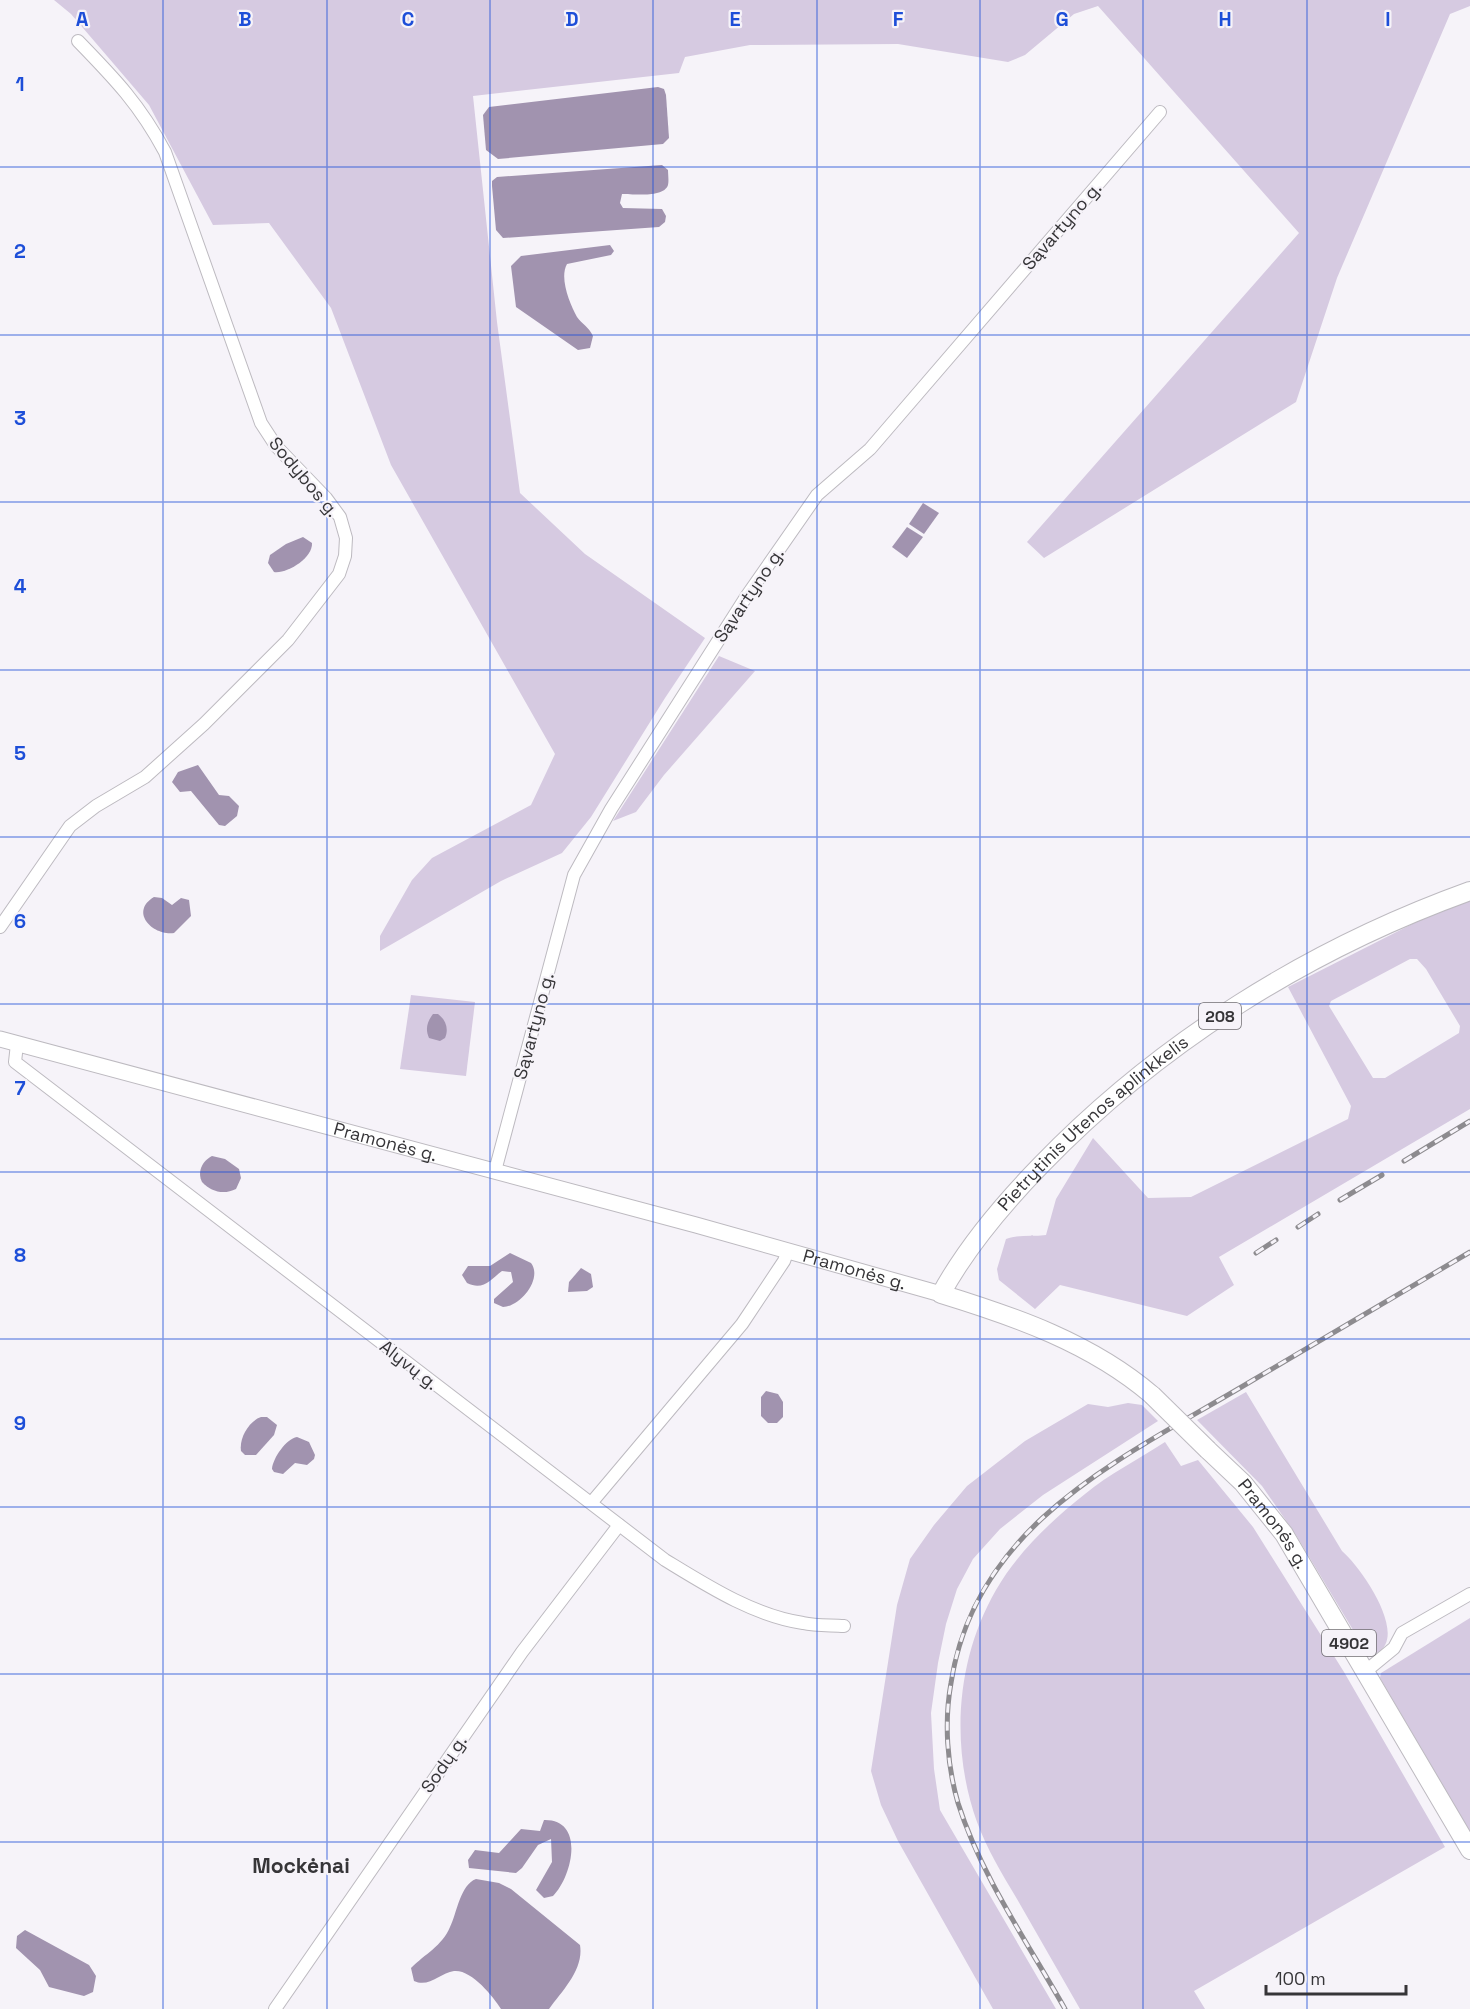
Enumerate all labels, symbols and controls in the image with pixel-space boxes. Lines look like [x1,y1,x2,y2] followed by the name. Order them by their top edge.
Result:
[76,6,89,32] text: A
[238,6,252,32] text: B
[402,6,415,32] text: C
[565,6,579,32] text: D
[729,6,741,32] text: E
[893,6,904,32] text: F
[1055,6,1069,32] text: G
[1218,6,1232,32] text: H
[1385,6,1391,32] text: I
[15,71,25,97] text: 1
[1017,177,1106,275] street label: Sąvartyno g.
[14,238,26,264] text: 2
[14,405,26,431] text: 3
[264,432,345,521] street label: Sodybos g.
[708,543,789,647] street label: Sąvartyno g.
[14,573,27,599] text: 4
[14,740,26,766] text: 5
[14,908,26,934] text: 6
[508,970,559,1082] street label: Sąvartyno g.
[1199,1003,1241,1029] road number: 208
[992,1030,1193,1215] street label: Pietrytinis Utenos aplinkkelis
[14,1075,26,1101] text: 7
[331,1117,440,1166] street label: Pramonės g.
[14,1242,26,1268] text: 8
[800,1244,909,1295] street label: Pramonės g.
[375,1335,443,1395] street label: Alyvų g.
[14,1410,26,1436] text: 9
[1233,1474,1314,1573] street label: Pramonės g.
[1322,1630,1376,1656] road number: 4902
[415,1730,472,1797] street label: Sodų g.
[252,1852,350,1879] district label: Mockėnai
[1266,1958,1406,1996] scale bar
[1275,1967,1326,1990] text: 100 m

